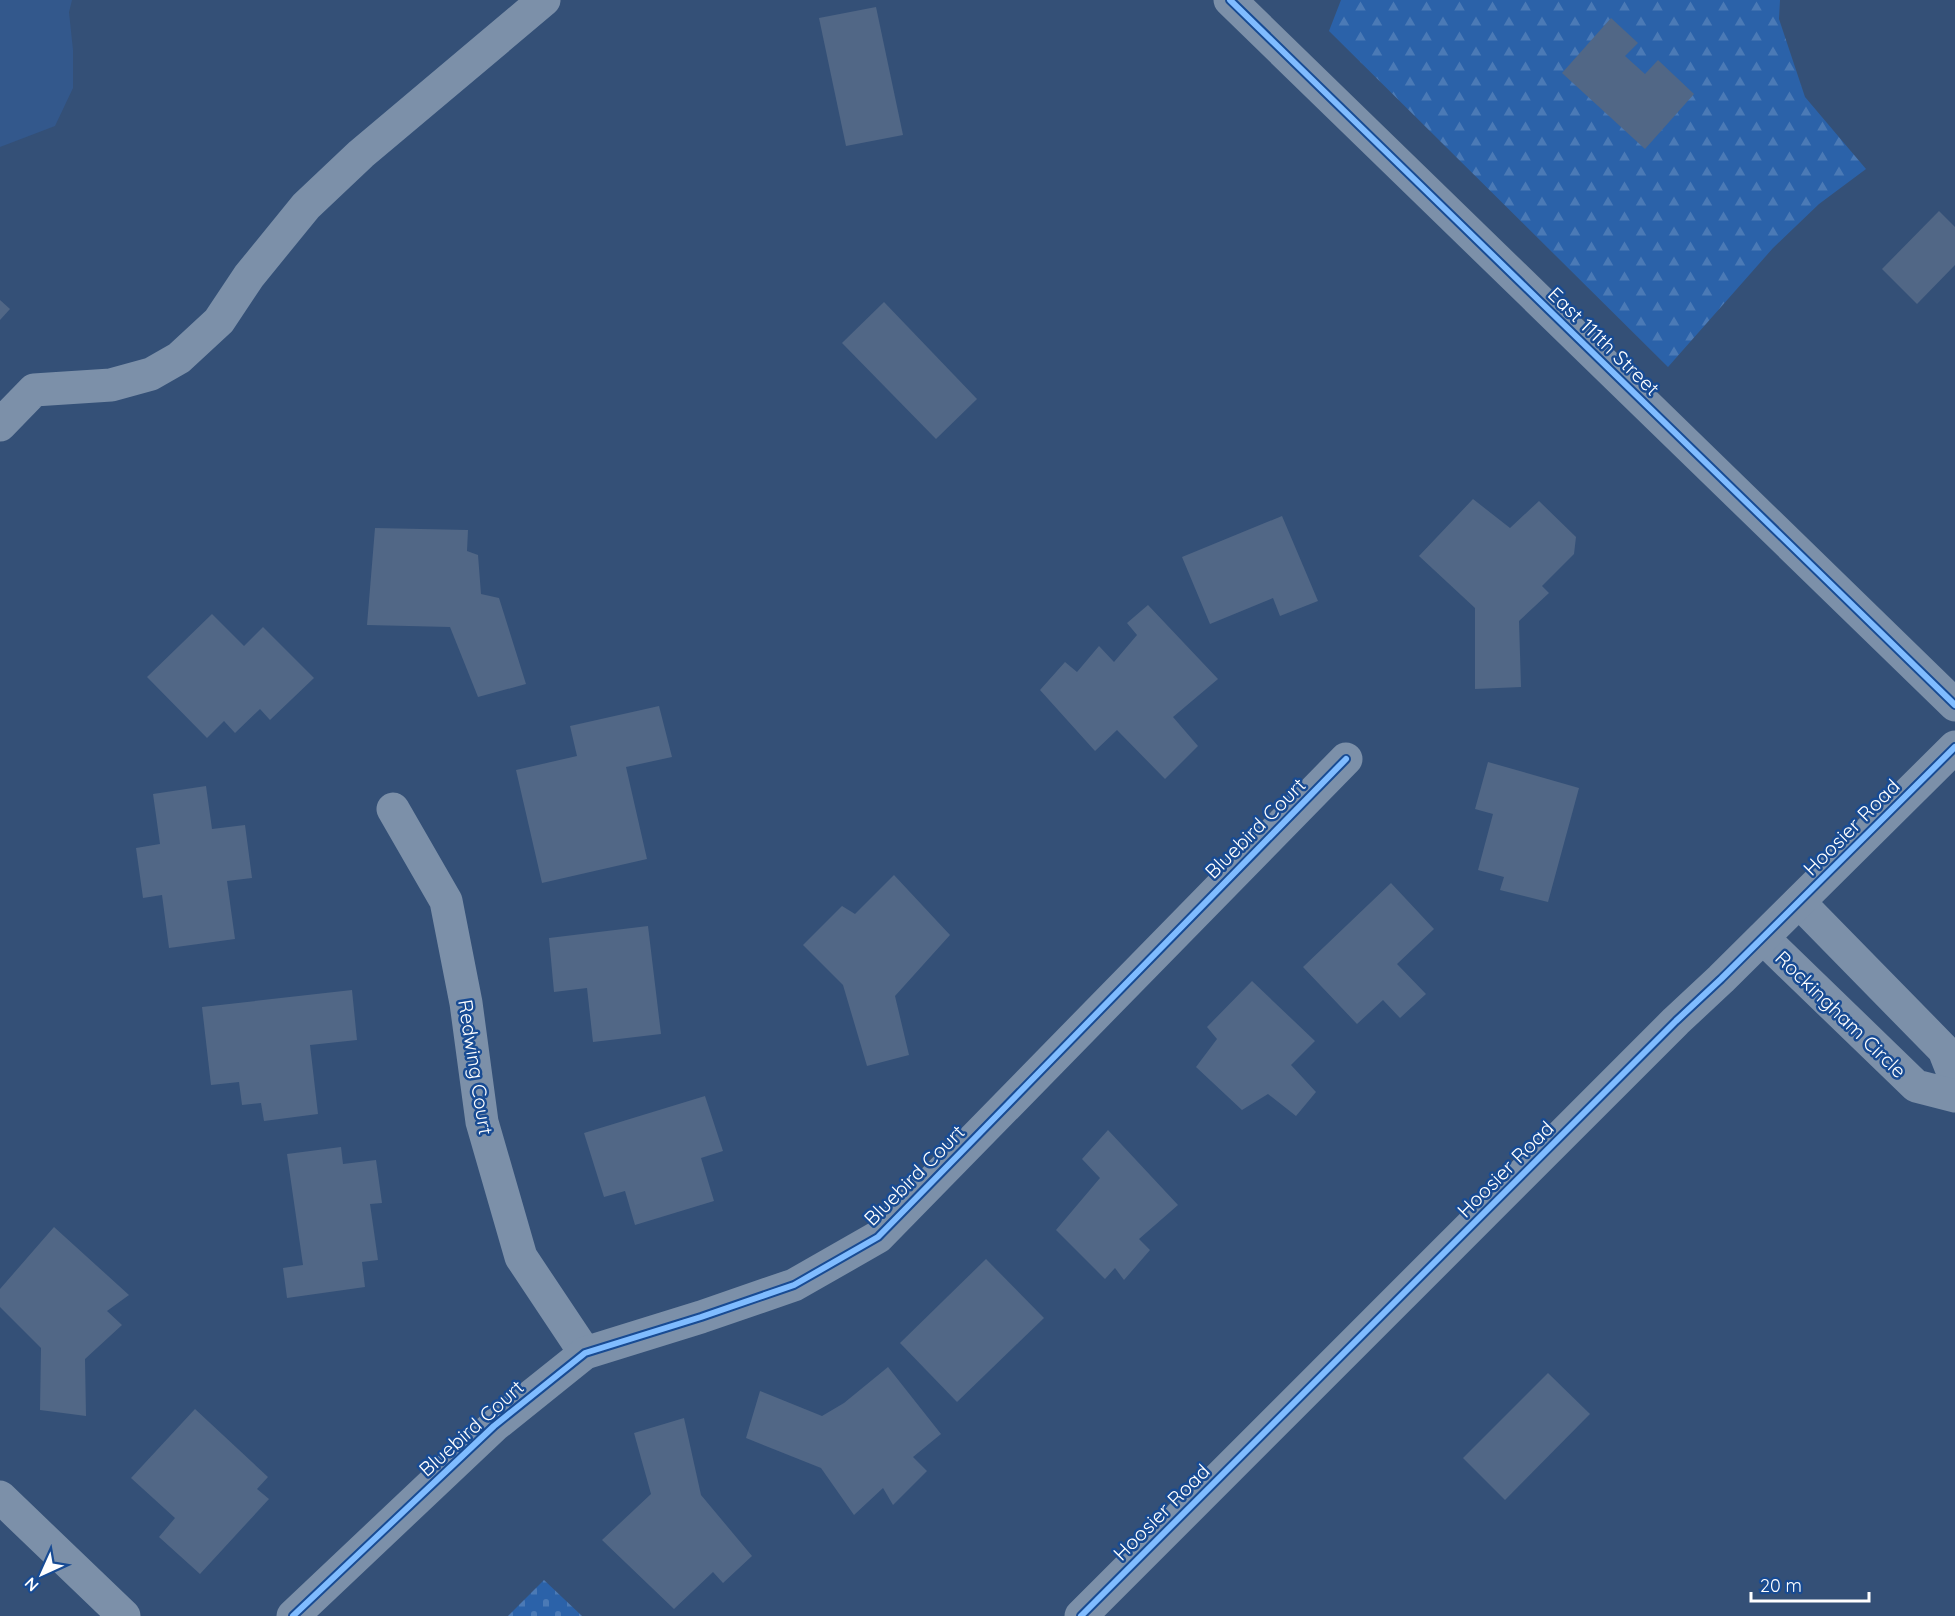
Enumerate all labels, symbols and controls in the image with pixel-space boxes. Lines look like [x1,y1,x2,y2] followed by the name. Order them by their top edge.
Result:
[1543,281,1665,401] street label: East 111th Street
[1199,772,1311,884] street label: Bluebird Court
[1798,774,1904,880] street label: Hoosier Road
[1770,945,1912,1083] street label: Rockingham Circle
[453,998,499,1137] street label: Redwing Court
[1452,1116,1558,1222] street label: Hoosier Road
[858,1119,970,1231] street label: Bluebird Court
[413,1374,529,1482] street label: Bluebird Court
[1108,1459,1214,1565] street label: Hoosier Road
[12,1544,72,1604] north arrow
[1751,1565,1870,1603] scale bar
[20,1573,43,1596] text: N
[1760,1574,1802,1597] text: 20 m

